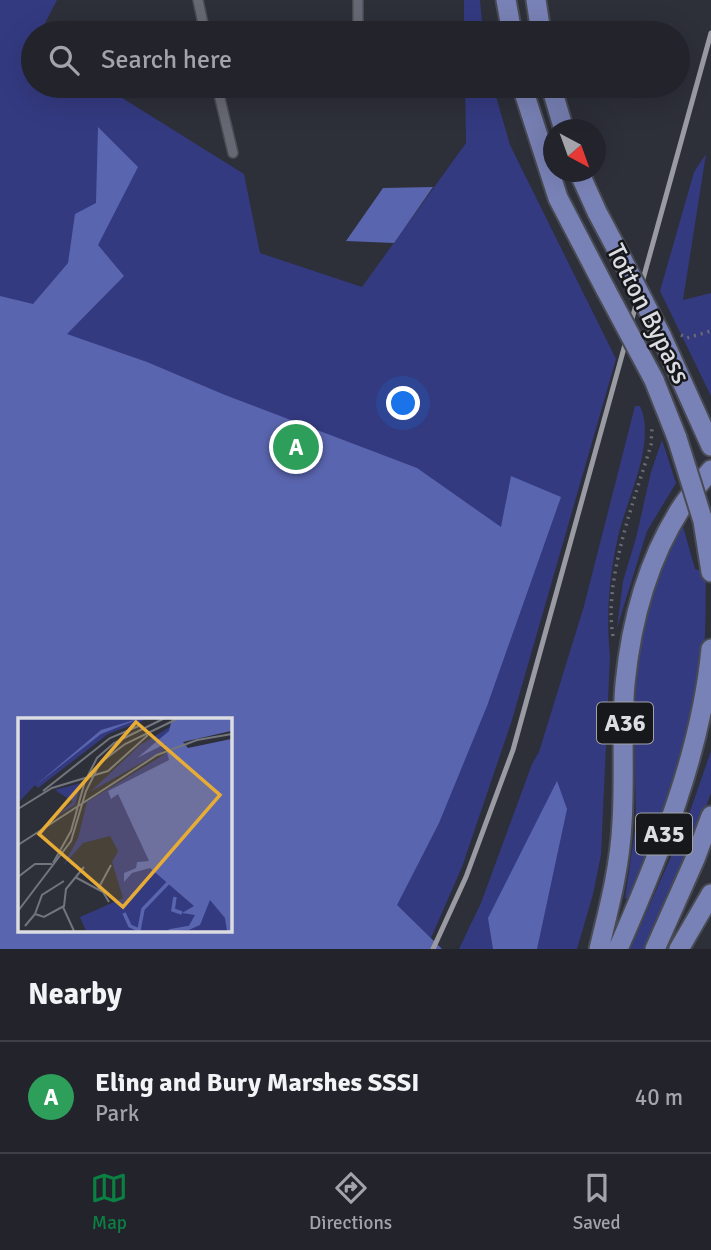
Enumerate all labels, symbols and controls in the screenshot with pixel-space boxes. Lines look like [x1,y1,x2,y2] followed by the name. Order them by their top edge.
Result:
[21,21,690,98] search box
[45,41,83,79] icon: search
[101,44,232,76] text: Search here
[543,119,606,182] north arrow
[599,239,697,389] street label: Totton Bypass
[386,386,420,420] your location
[273,421,319,473] pin: A
[597,702,653,744] road number: A36
[18,718,231,932] inset map
[636,814,692,854] road number: A35
[28,976,122,1013] text: Nearby
[95,1067,419,1099] text: Eling and Bury Marshes SSSI
[44,1083,58,1112] text: A
[635,1083,683,1112] text: 40 m
[95,1099,139,1128] text: Park
[90,1169,128,1235] tab: Map
[309,1169,392,1235] tab: Directions
[573,1169,621,1235] tab: Saved

